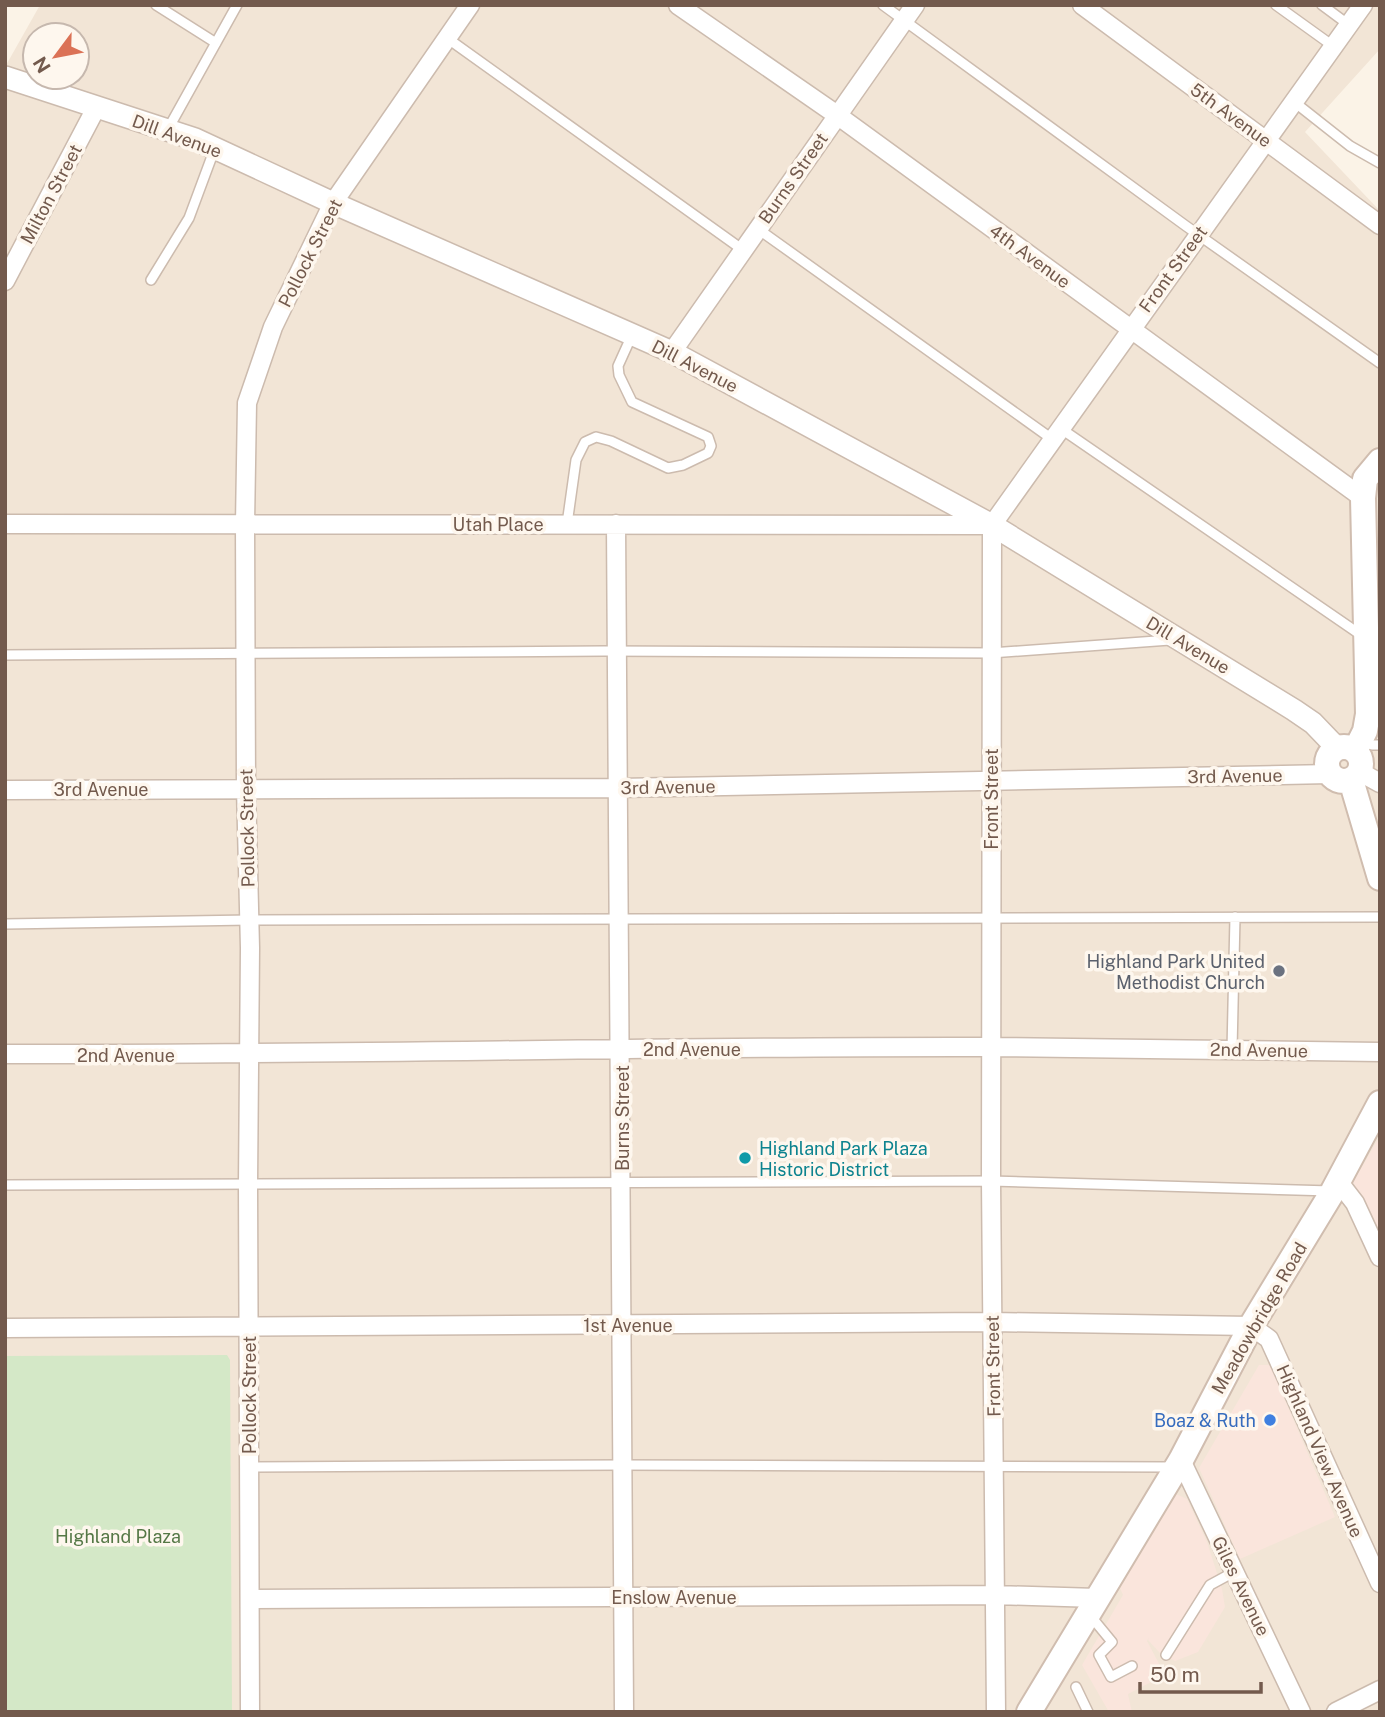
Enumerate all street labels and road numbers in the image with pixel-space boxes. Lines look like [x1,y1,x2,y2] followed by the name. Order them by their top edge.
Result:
[1186,79,1276,151] street label: 5th Avenue
[129,110,225,162] street label: Dill Avenue
[754,129,832,227] street label: Burns Street
[16,141,86,247] street label: Milton Street
[274,195,346,311] street label: Pollock Street
[985,220,1075,292] street label: 4th Avenue
[1135,222,1211,316] street label: Front Street
[648,335,742,397] street label: Dill Avenue
[452,514,544,535] street label: Utah Place
[1142,612,1234,678] street label: Dill Avenue
[981,748,1002,850] street label: Front Street
[1187,765,1283,787] street label: 3rd Avenue
[235,769,259,887] street label: Pollock Street
[620,776,716,798] street label: 3rd Avenue
[53,779,149,800] street label: 3rd Avenue
[643,1039,741,1060] street label: 2nd Avenue
[1210,1039,1308,1061] street label: 2nd Avenue
[77,1045,175,1066] street label: 2nd Avenue
[612,1065,633,1171] street label: Burns Street
[1207,1238,1311,1398] street label: Meadowbridge Road
[583,1315,673,1336] street label: 1st Avenue
[982,1315,1004,1417] street label: Front Street
[239,1336,260,1454] street label: Pollock Street
[1272,1361,1368,1541] street label: Highland View Avenue
[1208,1533,1274,1639] street label: Giles Avenue
[611,1587,737,1608] street label: Enslow Avenue

